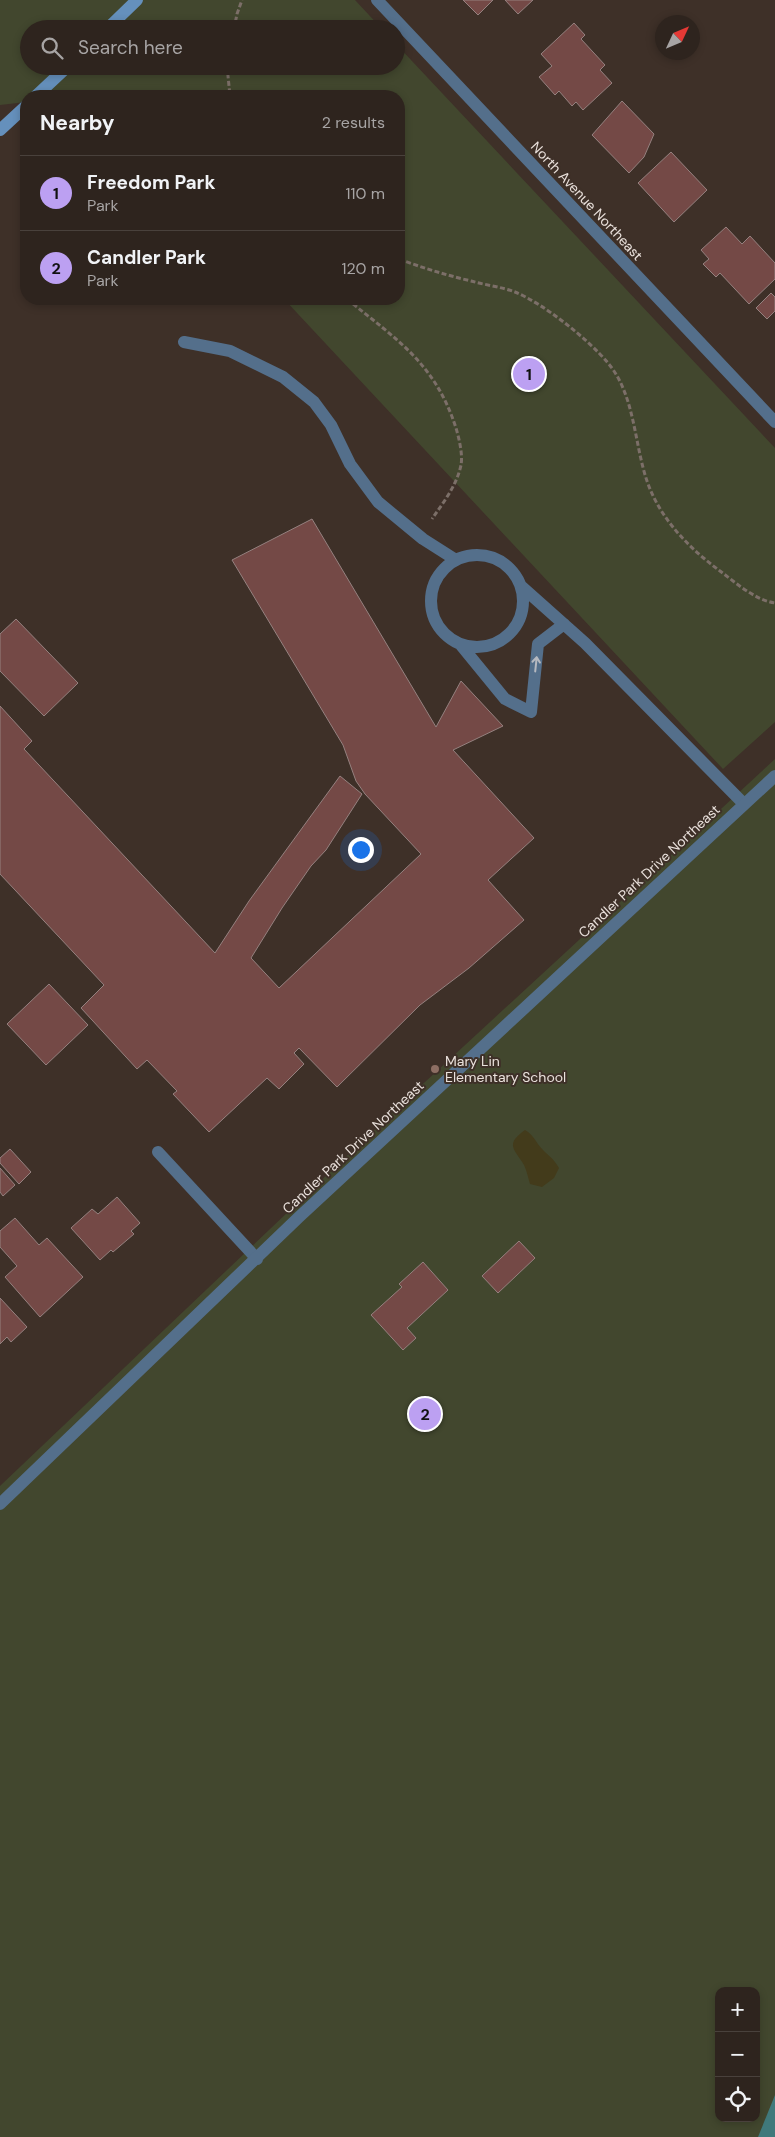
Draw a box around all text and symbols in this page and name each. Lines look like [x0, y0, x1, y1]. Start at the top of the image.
north arrow [655, 15, 700, 60]
search box [20, 20, 405, 75]
icon: search [38, 34, 66, 62]
text: Search here [78, 35, 183, 60]
text: Nearby [40, 109, 114, 137]
text: 2 results [322, 112, 385, 133]
street label: North Avenue Northeast [527, 138, 647, 264]
text: Freedom Park [87, 170, 215, 195]
text: 1 [53, 183, 59, 204]
text: 110 m [346, 183, 385, 204]
text: Park [87, 195, 119, 216]
text: Candler Park [87, 245, 206, 270]
text: 2 [51, 258, 61, 279]
text: 120 m [341, 258, 385, 279]
text: Park [87, 270, 119, 291]
pin: 1 [513, 355, 545, 393]
one-way arrow [531, 656, 541, 672]
street label: Candler Park Drive Northeast [574, 801, 724, 941]
your location [348, 837, 374, 863]
place label: Mary Lin Elementary School [445, 1052, 566, 1086]
marker: Mary Lin Elementary School [429, 1063, 441, 1075]
street label: Candler Park Drive Northeast [278, 1077, 428, 1217]
pin: 2 [409, 1395, 441, 1433]
map controls [715, 1987, 760, 2122]
button: + [715, 1987, 760, 2032]
button: − [715, 2032, 760, 2077]
button: locate [715, 2077, 760, 2122]

